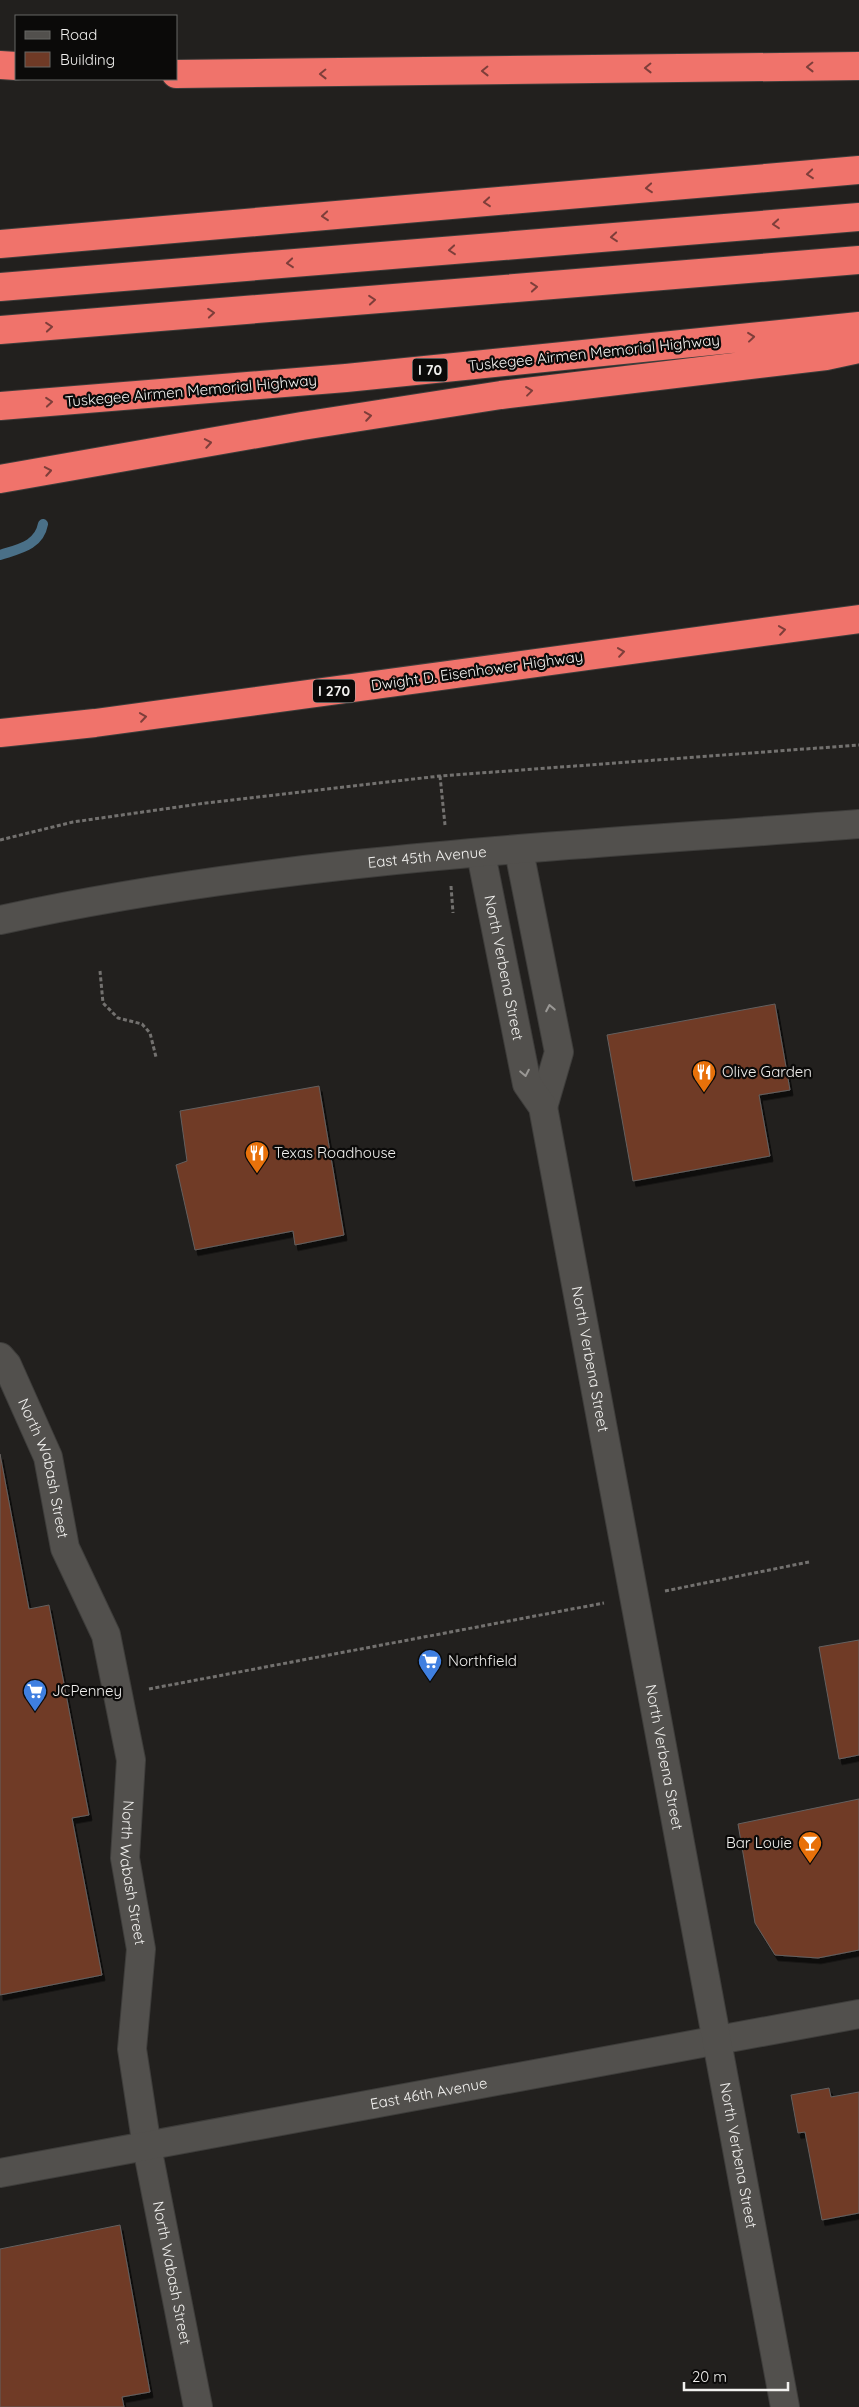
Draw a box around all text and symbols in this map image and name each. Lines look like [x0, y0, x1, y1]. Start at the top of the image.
legend [15, 15, 178, 80]
text: Road [60, 25, 97, 44]
text: Building [60, 50, 115, 69]
one-way arrow [806, 62, 814, 72]
one-way arrow [644, 63, 652, 73]
one-way arrow [481, 65, 489, 76]
one-way arrow [319, 69, 326, 79]
one-way arrow [806, 168, 814, 179]
one-way arrow [644, 182, 652, 193]
one-way arrow [482, 196, 490, 207]
one-way arrow [320, 210, 328, 221]
one-way arrow [771, 218, 779, 229]
one-way arrow [609, 232, 617, 243]
one-way arrow [447, 245, 455, 256]
one-way arrow [285, 258, 293, 269]
one-way arrow [531, 281, 539, 292]
one-way arrow [369, 295, 377, 306]
one-way arrow [207, 308, 215, 319]
one-way arrow [45, 321, 53, 332]
street label: Tuskegee Airmen Memorial Highway [467, 330, 721, 375]
one-way arrow [747, 332, 755, 343]
road number: I 70 [412, 358, 448, 382]
street label: Tuskegee Airmen Memorial Highway [64, 370, 318, 411]
one-way arrow [525, 386, 533, 397]
one-way arrow [45, 397, 53, 408]
one-way arrow [364, 411, 373, 421]
one-way arrow [204, 438, 212, 448]
one-way arrow [44, 466, 52, 476]
one-way arrow [777, 625, 786, 635]
street label: Dwight D. Eisenhower Highway [370, 646, 584, 695]
one-way arrow [617, 647, 625, 658]
road number: I 270 [313, 679, 355, 702]
one-way arrow [139, 712, 148, 722]
street label: East 45th Avenue [367, 842, 487, 872]
street label: North Verbena Street [480, 893, 528, 1042]
one-way arrow [546, 1004, 556, 1013]
restaurant icon: Olive Garden [691, 1059, 717, 1093]
place label: Olive Garden [722, 1062, 812, 1081]
one-way arrow [519, 1069, 530, 1078]
restaurant icon: Texas Roadhouse [244, 1140, 270, 1174]
place label: Texas Roadhouse [274, 1143, 396, 1162]
street label: North Verbena Street [568, 1285, 613, 1433]
street label: North Wabash Street [14, 1395, 73, 1540]
supermarket icon: Northfield [417, 1648, 443, 1682]
place label: Northfield [448, 1651, 517, 1670]
supermarket icon: JCPenney [22, 1678, 48, 1712]
place label: JCPenney [52, 1681, 122, 1700]
street label: North Verbena Street [642, 1683, 687, 1832]
street label: North Wabash Street [116, 1800, 150, 1946]
bar icon: Bar Louie [797, 1830, 823, 1864]
place label: Bar Louie [726, 1833, 792, 1852]
street label: East 46th Avenue [368, 2073, 489, 2113]
street label: North Verbena Street [716, 2081, 762, 2230]
street label: North Wabash Street [149, 2199, 196, 2346]
scale bar [684, 2360, 788, 2392]
text: 20 m [692, 2367, 727, 2386]

